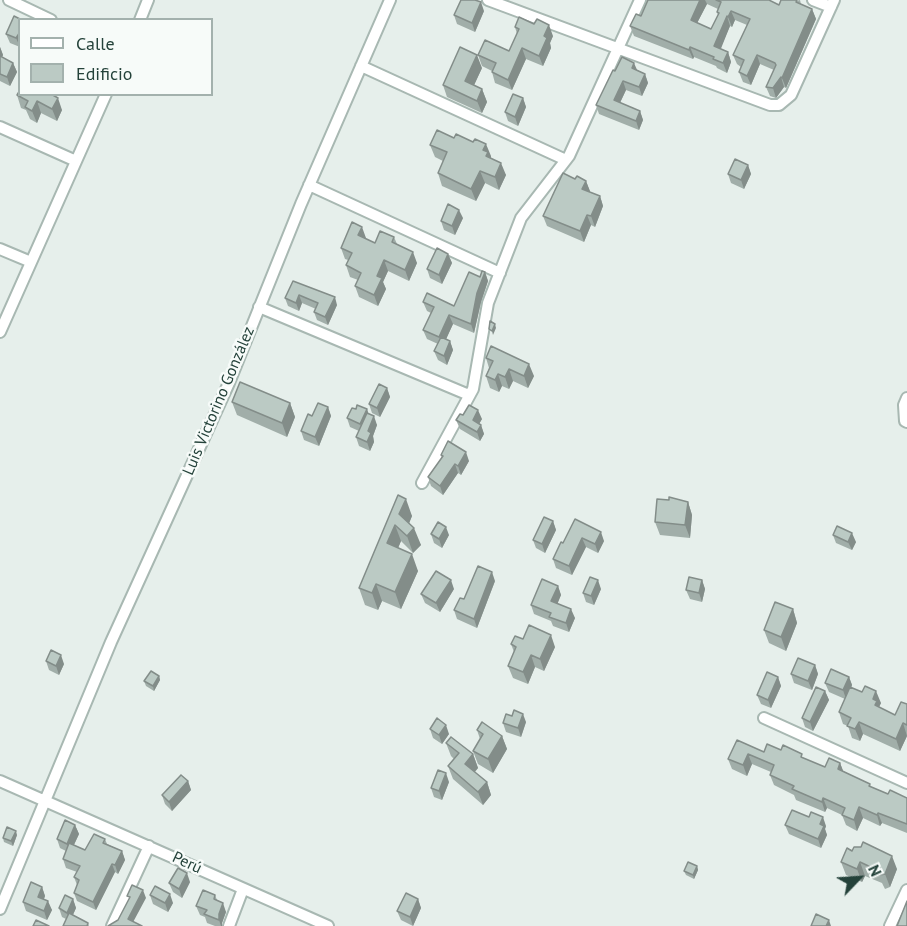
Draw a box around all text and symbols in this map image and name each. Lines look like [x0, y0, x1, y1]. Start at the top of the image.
legend [18, 18, 213, 96]
text: Calle [76, 32, 115, 55]
text: Edificio [76, 62, 132, 85]
street label: Luis Victorino González [179, 324, 259, 478]
street label: Perú [169, 848, 205, 878]
north arrow [829, 848, 889, 908]
text: N [864, 861, 887, 879]

